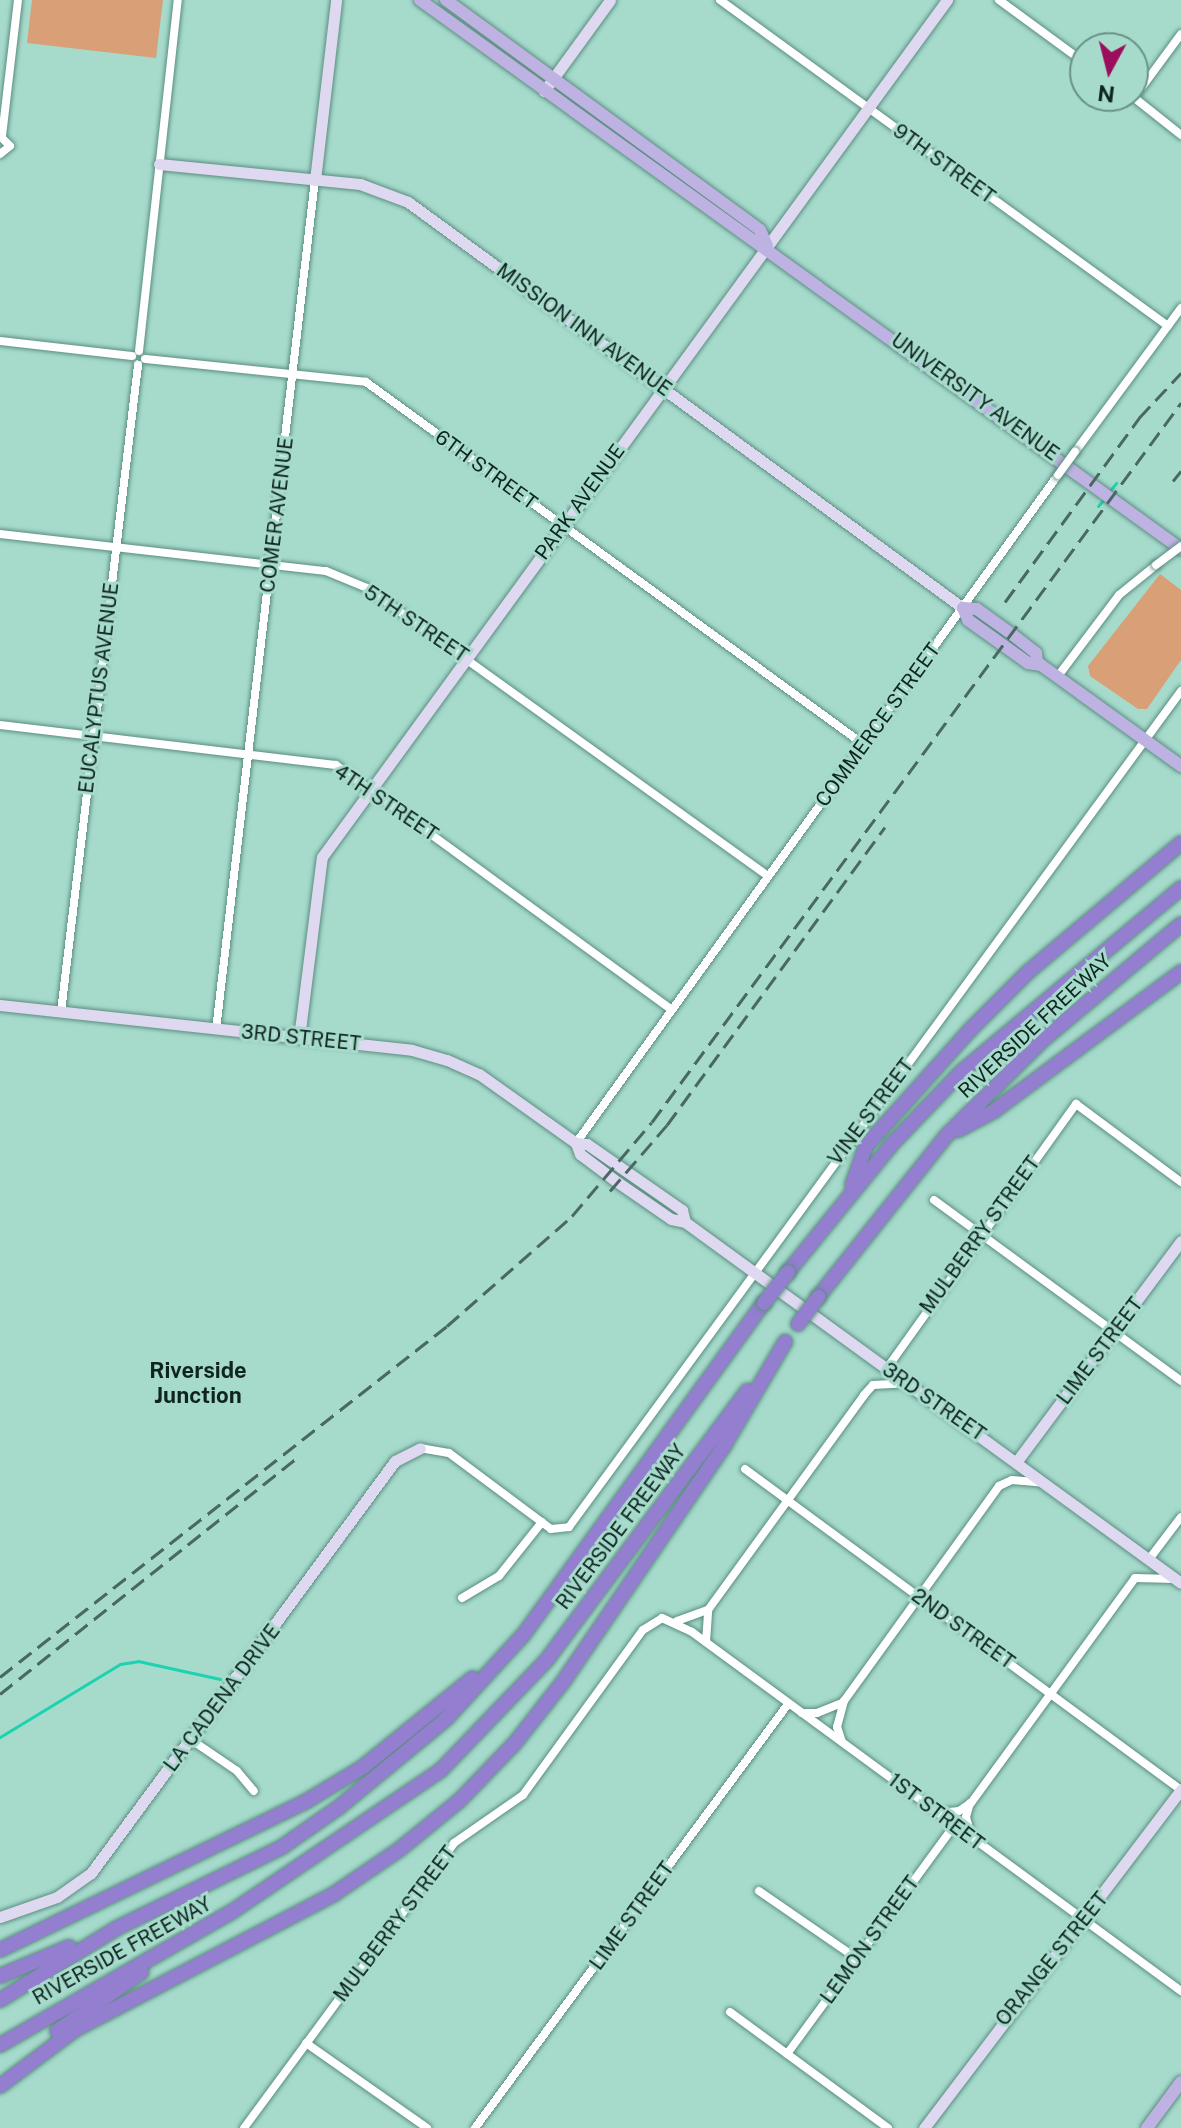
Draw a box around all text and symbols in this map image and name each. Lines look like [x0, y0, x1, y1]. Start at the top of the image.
north arrow [1069, 32, 1149, 112]
text: N [1096, 80, 1116, 108]
street label: 9TH STREET [888, 119, 1000, 209]
street label: MISSION INN AVENUE [492, 258, 676, 402]
street label: UNIVERSITY AVENUE [886, 328, 1064, 466]
street label: 6TH STREET [430, 425, 542, 515]
street label: COMER AVENUE [256, 436, 298, 594]
street label: PARK AVENUE [530, 439, 630, 565]
street label: 5TH STREET [359, 580, 473, 668]
street label: EUCALYPTUS AVENUE [74, 581, 124, 795]
street label: COMMERCE STREET [811, 638, 945, 812]
street label: 4TH STREET [330, 760, 442, 846]
street label: RIVERSIDE FREEWAY [953, 949, 1117, 1103]
street label: 3RD STREET [240, 1020, 362, 1056]
street label: VINE STREET [823, 1054, 919, 1170]
street label: MULBERRY STREET [915, 1152, 1045, 1318]
street label: LIME STREET [1052, 1293, 1148, 1409]
district label: Riverside Junction [149, 1357, 247, 1408]
street label: 3RD STREET [878, 1358, 990, 1446]
street label: RIVERSIDE FREEWAY [551, 1440, 691, 1614]
street label: 2ND STREET [907, 1584, 1019, 1674]
street label: LA CADENA DRIVE [159, 1620, 285, 1776]
street label: 1ST STREET [883, 1768, 989, 1856]
street label: MULBERRY STREET [329, 1841, 461, 2007]
street label: LIME STREET [585, 1857, 679, 1975]
street label: LEMON STREET [816, 1871, 924, 2009]
street label: ORANGE STREET [991, 1887, 1113, 2031]
street label: RIVERSIDE FREEWAY [28, 1892, 216, 2010]

